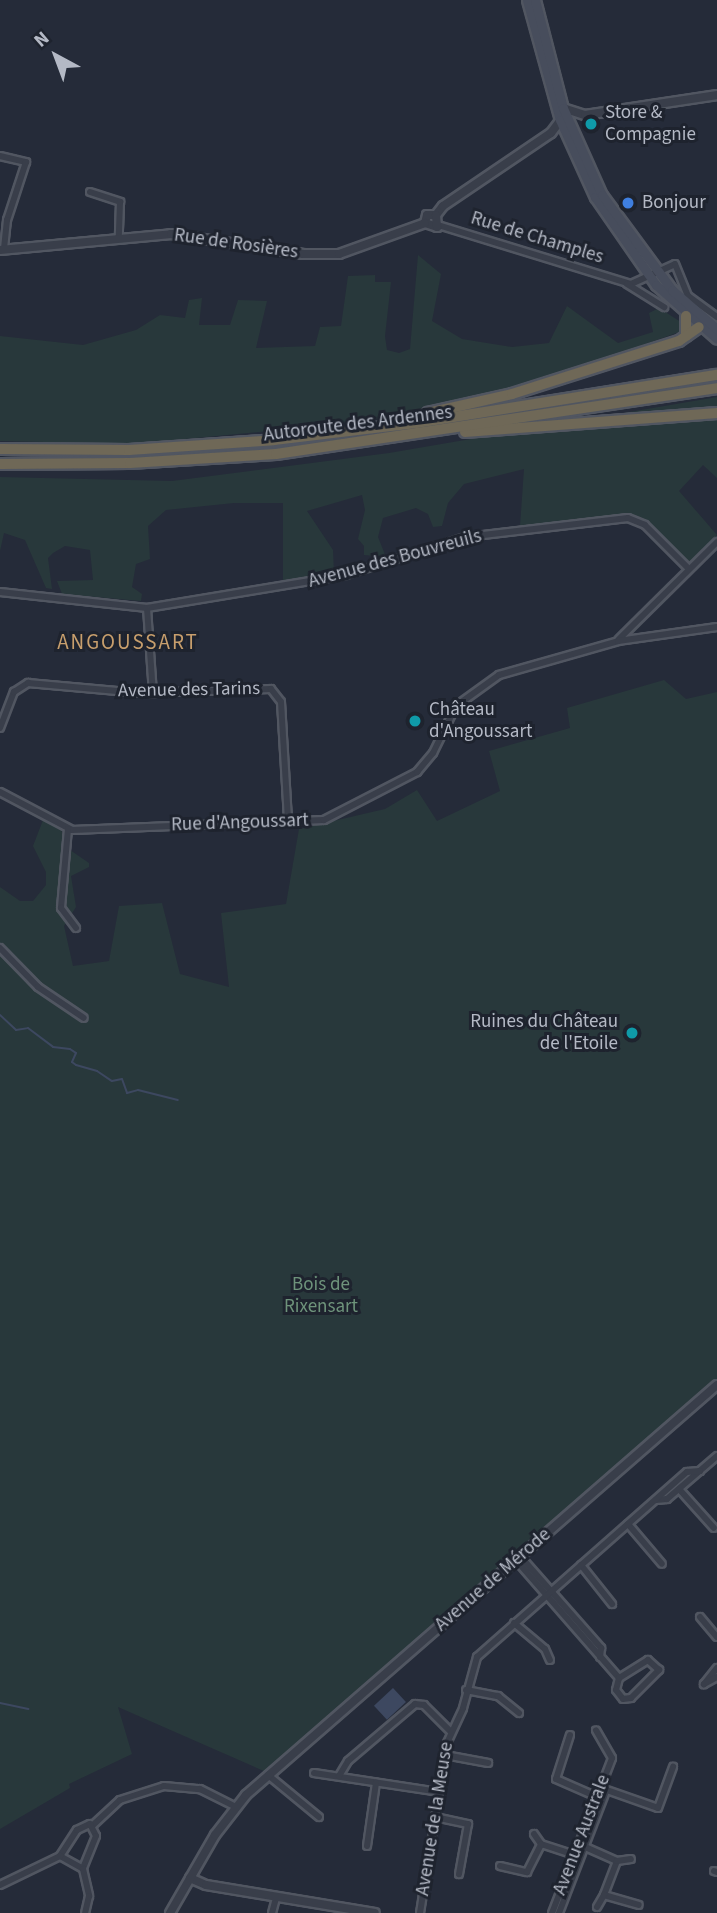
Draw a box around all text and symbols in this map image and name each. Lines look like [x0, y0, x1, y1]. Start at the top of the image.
north arrow [21, 21, 91, 91]
text: N [28, 25, 56, 54]
place label: Store & Compagnie [605, 102, 696, 146]
marker: Store & Compagnie [583, 116, 599, 132]
place label: Bonjour [642, 192, 706, 214]
marker: Bonjour [620, 195, 636, 211]
street label: Rue de Champles [468, 207, 606, 269]
street label: Rue de Rosières [173, 224, 299, 264]
street label: Autoroute des Ardennes [262, 401, 454, 447]
street label: Avenue des Bouvreuils [306, 525, 484, 593]
district label: ANGOUSSART [58, 629, 198, 655]
street label: Avenue des Tarins [118, 677, 260, 703]
place label: Château d'Angoussart [429, 699, 532, 743]
marker: Château d'Angoussart [407, 713, 423, 729]
street label: Rue d'Angoussart [171, 809, 309, 837]
place label: Ruines du Château de l'Etoile [470, 1011, 618, 1055]
marker: Ruines du Château de l'Etoile [624, 1025, 640, 1041]
park label: Bois de Rixensart [284, 1274, 358, 1318]
street label: Avenue de Mérode [430, 1523, 556, 1637]
street label: Avenue de la Meuse [412, 1741, 458, 1897]
street label: Avenue Australe [549, 1772, 615, 1898]

